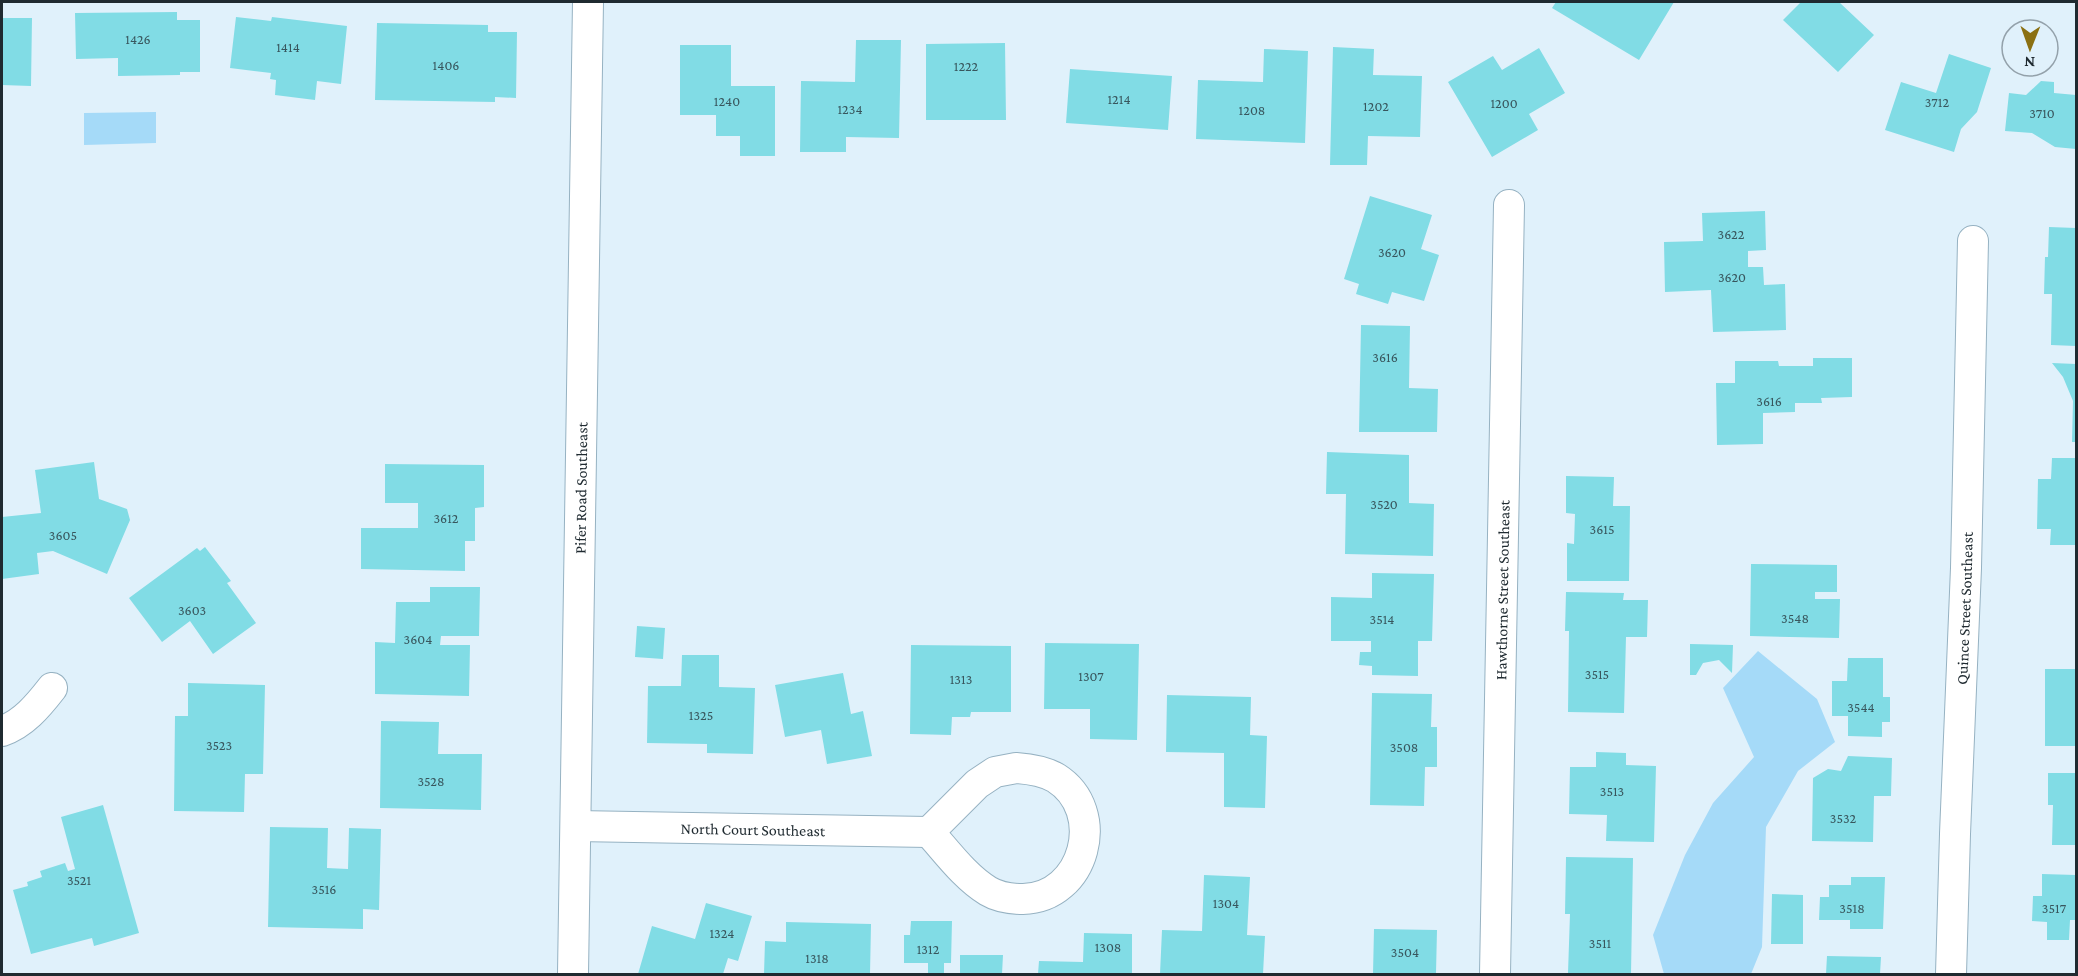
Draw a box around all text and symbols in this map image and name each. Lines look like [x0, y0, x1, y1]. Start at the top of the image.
north arrow [2000, 18, 2060, 78]
house number: 1426 [125, 31, 151, 47]
house number: 1414 [276, 39, 300, 55]
text: N [2024, 54, 2035, 71]
house number: 1406 [433, 57, 459, 73]
house number: 1222 [954, 58, 979, 74]
house number: 1214 [1107, 91, 1131, 107]
house number: 1240 [714, 93, 740, 109]
house number: 3712 [1925, 94, 1949, 110]
house number: 1200 [1490, 95, 1518, 111]
house number: 1202 [1363, 98, 1389, 114]
house number: 1234 [837, 101, 863, 117]
house number: 1208 [1239, 102, 1265, 118]
house number: 3710 [2029, 105, 2055, 121]
house number: 3622 [1718, 226, 1745, 242]
house number: 3620 [1378, 244, 1406, 260]
house number: 3620 [1718, 269, 1746, 285]
house number: 3616 [1372, 349, 1398, 365]
house number: 3616 [1756, 393, 1782, 409]
street label: Pifer Road Southeast [571, 421, 590, 554]
house number: 3520 [1370, 496, 1398, 512]
street label: Hawthorne Street Southeast [1492, 499, 1512, 680]
house number: 3612 [433, 510, 459, 526]
house number: 3615 [1589, 521, 1615, 537]
house number: 3605 [49, 527, 77, 543]
street label: Quince Street Southeast [1953, 531, 1975, 685]
house number: 3603 [178, 602, 206, 618]
house number: 3548 [1781, 610, 1809, 626]
house number: 3514 [1370, 611, 1394, 627]
house number: 3604 [404, 631, 432, 647]
house number: 3515 [1585, 666, 1609, 682]
house number: 1307 [1078, 668, 1104, 684]
house number: 1313 [950, 671, 972, 687]
house number: 3544 [1847, 699, 1875, 715]
house number: 1325 [689, 707, 713, 723]
house number: 3523 [206, 737, 232, 753]
house number: 3508 [1390, 739, 1418, 755]
house number: 3528 [417, 773, 445, 789]
house number: 3513 [1600, 783, 1624, 799]
house number: 3532 [1830, 810, 1856, 826]
street label: North Court Southeast [681, 819, 826, 839]
house number: 3521 [67, 872, 91, 888]
house number: 3516 [312, 881, 336, 897]
house number: 1304 [1213, 895, 1239, 911]
house number: 3518 [1839, 900, 1865, 916]
house number: 3517 [2042, 900, 2067, 916]
house number: 1324 [709, 925, 735, 941]
house number: 3511 [1589, 935, 1612, 951]
house number: 1308 [1095, 939, 1121, 955]
house number: 1312 [917, 941, 940, 957]
house number: 3504 [1391, 944, 1419, 960]
house number: 1318 [805, 950, 829, 966]

